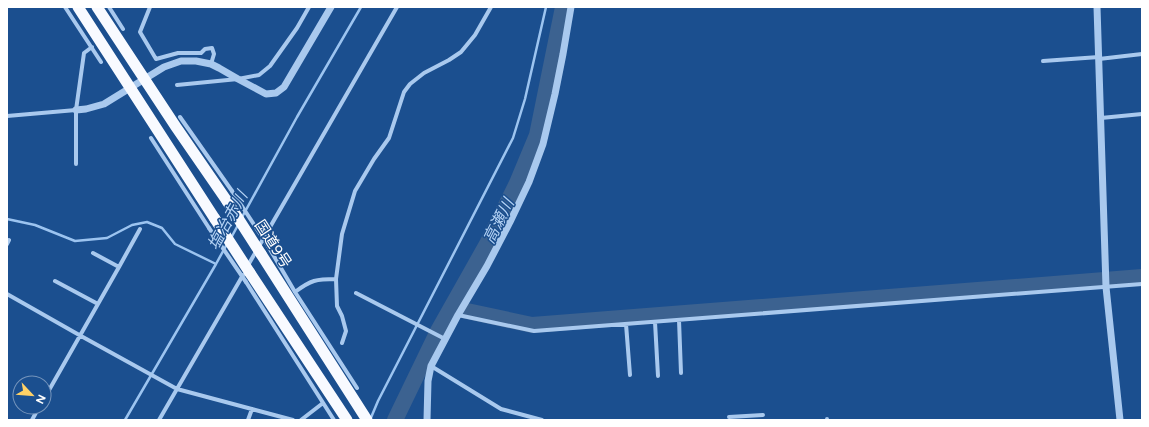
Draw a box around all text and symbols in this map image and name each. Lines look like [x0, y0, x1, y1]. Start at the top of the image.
water label: 塩冶赤川 [204, 186, 252, 253]
water label: 高瀬川 [479, 194, 519, 247]
street label: 国道9号 [251, 217, 295, 271]
north arrow [12, 375, 52, 415]
text: N [33, 392, 48, 406]

